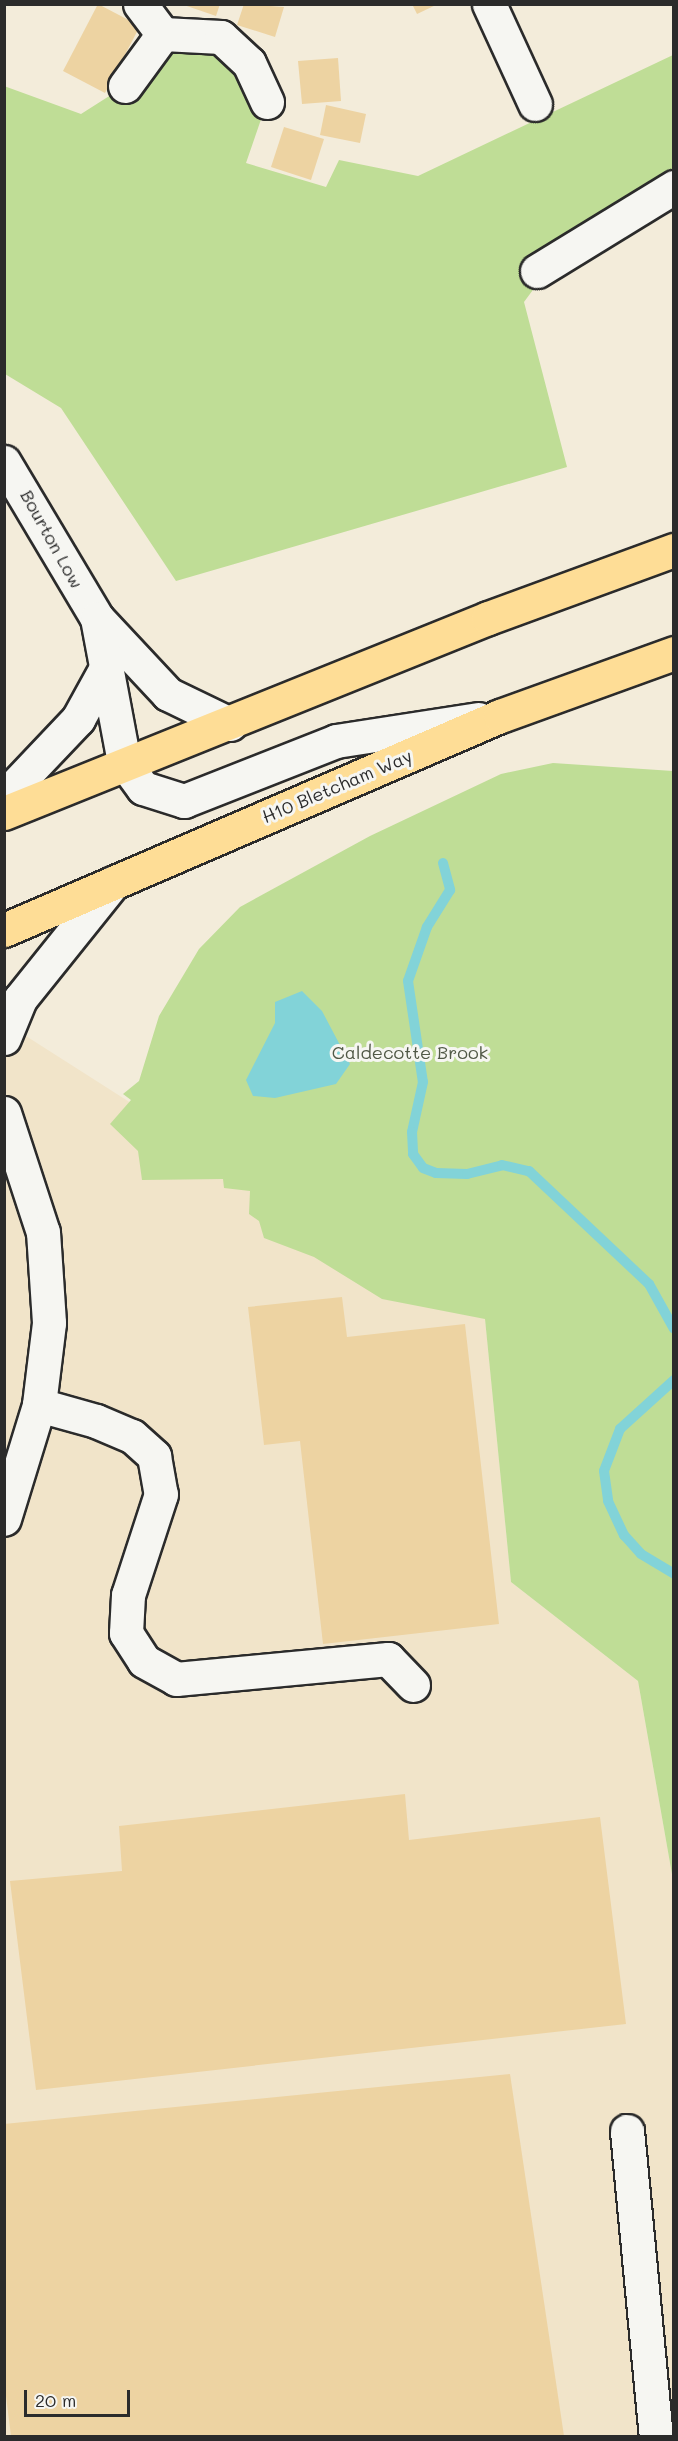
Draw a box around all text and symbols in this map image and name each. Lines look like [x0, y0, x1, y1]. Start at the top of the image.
street label: Bourton Low [16, 486, 88, 592]
street label: H10 Bletcham Way [259, 745, 415, 827]
park label: Caldecotte Brook [332, 1041, 488, 1063]
scale bar [27, 2378, 134, 2416]
text: 20 m [35, 2388, 76, 2412]

